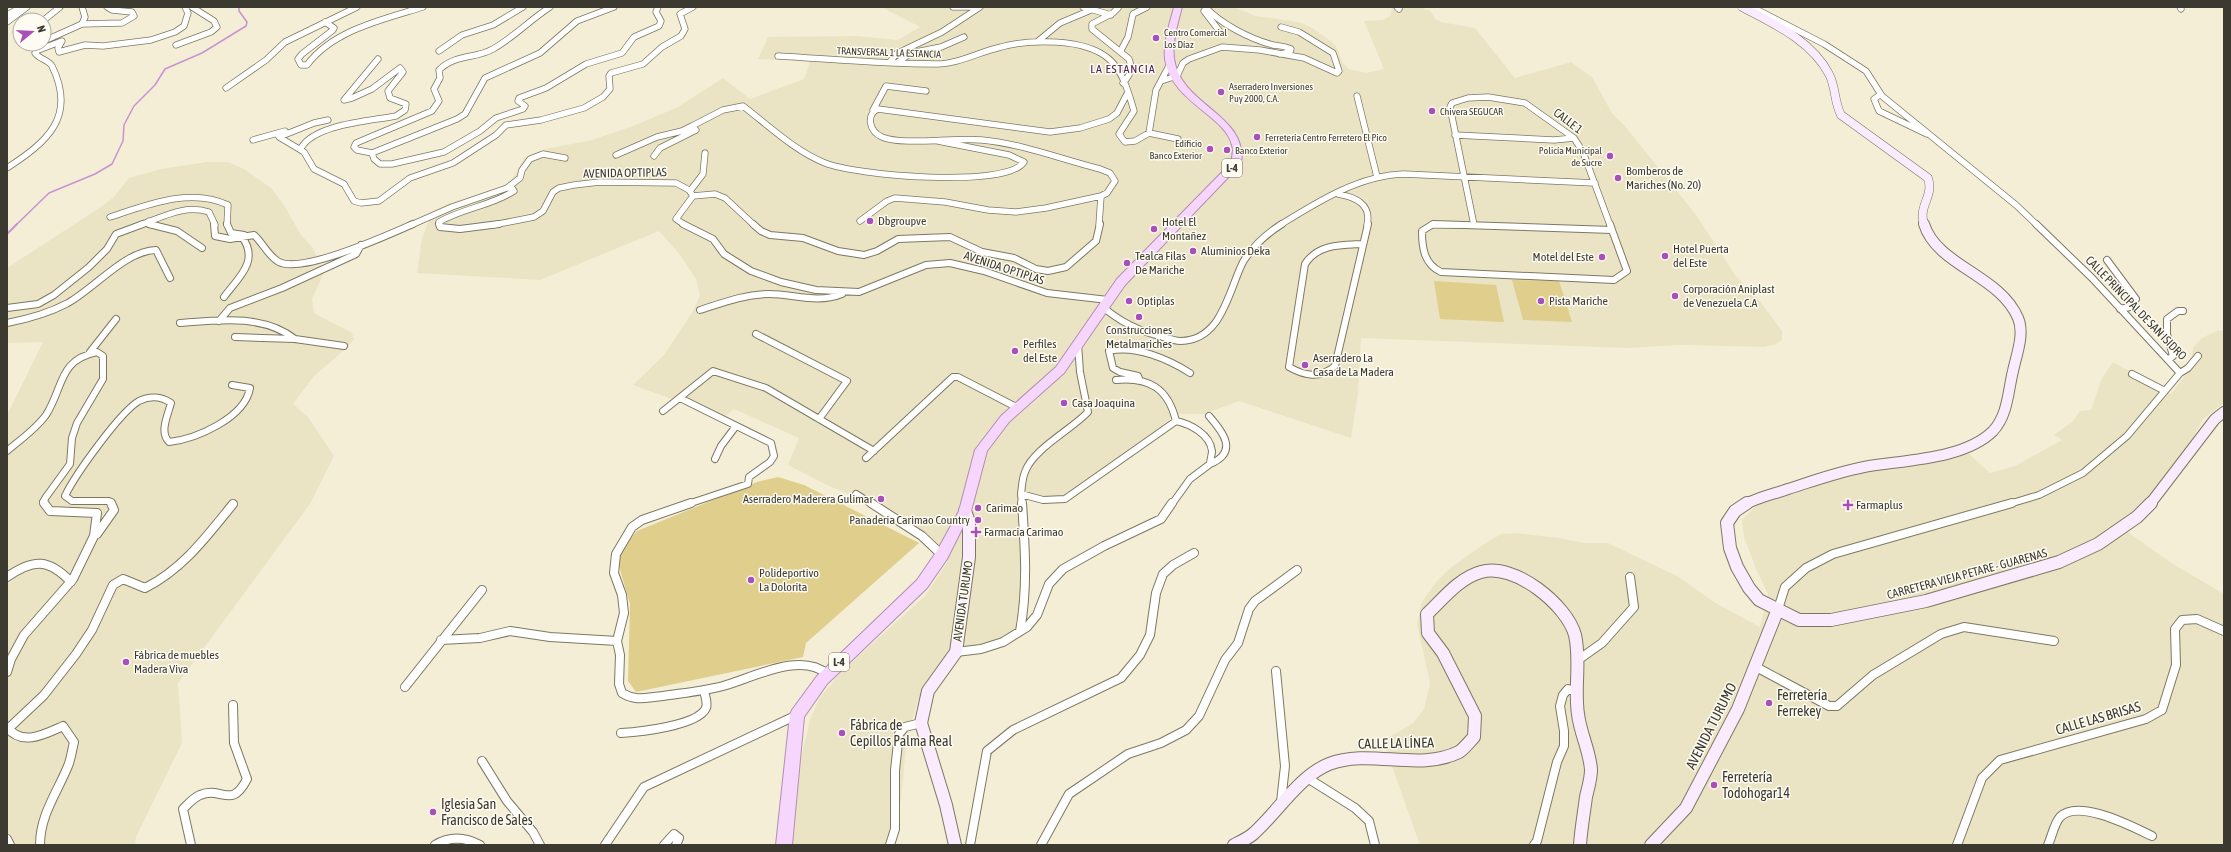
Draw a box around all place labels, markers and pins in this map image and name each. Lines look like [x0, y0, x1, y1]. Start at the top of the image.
place label: Centro Comercial Los Díaz [1164, 27, 1227, 50]
marker: Centro Comercial Los Díaz [1151, 33, 1161, 43]
place label: Aserradero Inversiones Puy 2000, C.A. [1229, 81, 1313, 104]
marker: Aserradero Inversiones Puy 2000, C.A. [1216, 87, 1226, 97]
marker: Chivera SEGUCAR [1427, 106, 1437, 116]
place label: Chivera SEGUCAR [1440, 106, 1503, 117]
marker: Ferretería Centro Ferretero El Pico [1252, 132, 1262, 142]
place label: Ferretería Centro Ferretero El Pico [1265, 132, 1387, 143]
place label: Edificio Banco Exterior [1149, 138, 1203, 161]
marker: Edificio Banco Exterior [1205, 144, 1215, 154]
marker: Banco Exterior [1222, 145, 1232, 155]
place label: Banco Exterior [1235, 145, 1289, 156]
place label: Policía Municipal de Sucre [1539, 145, 1602, 168]
marker: Policía Municipal de Sucre [1605, 151, 1615, 161]
place label: Bomberos de Mariches (No. 20) [1626, 164, 1701, 192]
marker: Bomberos de Mariches (No. 20) [1613, 173, 1623, 183]
place label: Dbgroupve [878, 214, 926, 228]
place label: Hotel El Montañez [1162, 215, 1207, 243]
marker: Dbgroupve [865, 216, 875, 226]
marker: Hotel El Montañez [1149, 224, 1159, 234]
place label: Hotel Puerta del Este [1673, 242, 1729, 270]
place label: Aluminios Deka [1201, 244, 1270, 258]
marker: Aluminios Deka [1188, 246, 1198, 256]
place label: Tealca Filas De Mariche [1135, 249, 1186, 277]
place label: Motel del Este [1533, 250, 1594, 264]
marker: Hotel Puerta del Este [1660, 251, 1670, 261]
marker: Motel del Este [1597, 252, 1607, 262]
marker: Tealca Filas De Mariche [1122, 258, 1132, 268]
place label: Corporación Aniplast de Venezuela C.A [1683, 282, 1775, 310]
marker: Corporación Aniplast de Venezuela C.A [1670, 291, 1680, 301]
place label: Optiplas [1137, 294, 1175, 308]
place label: Pista Mariche [1549, 294, 1608, 308]
marker: Optiplas [1124, 296, 1134, 306]
marker: Pista Mariche [1536, 296, 1546, 306]
marker: Construcciones Metalmariches [1134, 312, 1144, 322]
place label: Construcciones Metalmariches [1106, 323, 1172, 351]
place label: Perfiles del Este [1023, 337, 1057, 365]
marker: Perfiles del Este [1010, 346, 1020, 356]
place label: Aserradero La Casa de La Madera [1313, 351, 1394, 379]
marker: Aserradero La Casa de La Madera [1300, 360, 1310, 370]
place label: Casa Joaquina [1072, 396, 1135, 410]
marker: Casa Joaquina [1059, 398, 1069, 408]
place label: Aserradero Maderera Gulimar [743, 492, 873, 506]
marker: Aserradero Maderera Gulimar [876, 494, 886, 504]
place label: Farmaplus [1856, 498, 1903, 512]
marker: Farmaplus [1843, 500, 1853, 510]
place label: Carimao [986, 501, 1024, 515]
marker: Carimao [973, 503, 983, 513]
place label: Panaderia Carimao Country [849, 513, 970, 527]
marker: Panaderia Carimao Country [973, 515, 983, 525]
place label: Farmacia Carimao [984, 525, 1064, 539]
marker: Farmacia Carimao [971, 527, 981, 537]
place label: Polideportivo La Dolorita [759, 566, 819, 594]
marker: Polideportivo La Dolorita [746, 575, 756, 585]
place label: Fábrica de muebles Madera Viva [134, 648, 219, 676]
marker: Fábrica de muebles Madera Viva [121, 657, 131, 667]
place label: Ferretería Ferrekey [1777, 687, 1827, 719]
marker: Ferretería Ferrekey [1764, 698, 1774, 708]
place label: Fábrica de Cepillos Palma Real [850, 717, 952, 749]
marker: Fábrica de Cepillos Palma Real [837, 728, 847, 738]
place label: Ferretería Todohogar14 [1722, 769, 1790, 801]
marker: Ferretería Todohogar14 [1709, 780, 1719, 790]
place label: Iglesia San Francisco de Sales [441, 796, 533, 828]
marker: Iglesia San Francisco de Sales [428, 807, 438, 817]

